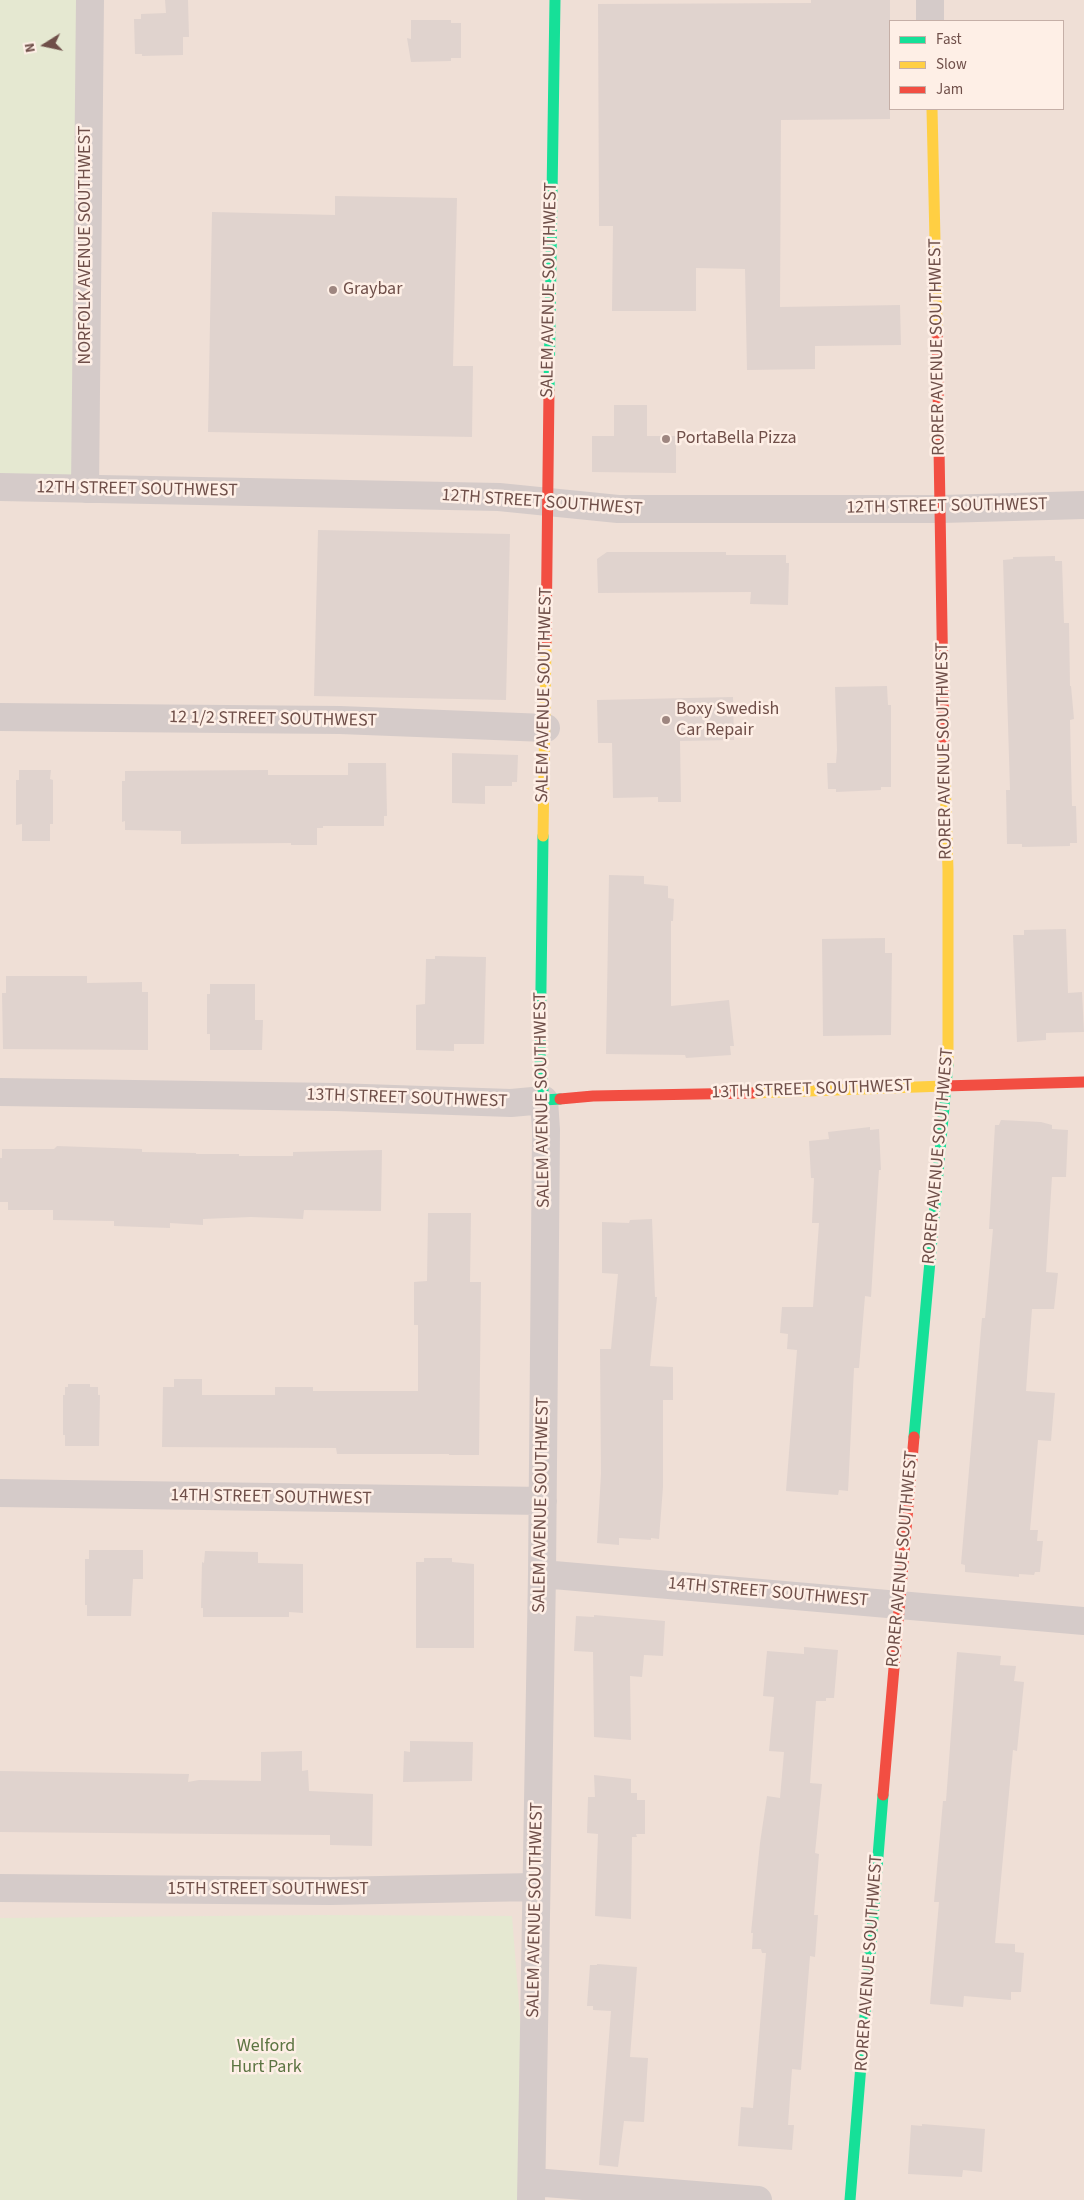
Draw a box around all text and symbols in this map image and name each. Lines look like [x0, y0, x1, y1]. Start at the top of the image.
north arrow [20, 20, 70, 70]
legend [889, 20, 1064, 110]
text: Fast [936, 29, 962, 50]
text: N [20, 41, 41, 54]
text: Slow [936, 54, 967, 75]
text: Jam [936, 79, 963, 100]
street label: NORFOLK AVENUE SOUTHWEST [75, 126, 97, 364]
street label: SALEM AVENUE SOUTHWEST [537, 182, 563, 398]
street label: RORER AVENUE SOUTHWEST [925, 238, 951, 456]
place label: Graybar [343, 279, 402, 301]
marker: Graybar [327, 284, 339, 296]
place label: PortaBella Pizza [676, 428, 796, 450]
marker: PortaBella Pizza [660, 433, 672, 445]
street label: 12TH STREET SOUTHWEST [36, 477, 238, 503]
street label: 12TH STREET SOUTHWEST [441, 485, 643, 521]
street label: 12TH STREET SOUTHWEST [846, 494, 1048, 520]
street label: SALEM AVENUE SOUTHWEST [532, 587, 558, 803]
street label: RORER AVENUE SOUTHWEST [932, 642, 958, 860]
place label: Boxy Swedish Car Repair [676, 699, 779, 742]
street label: 12 1/2 STREET SOUTHWEST [169, 707, 377, 733]
marker: Boxy Swedish Car Repair [660, 714, 672, 726]
street label: SALEM AVENUE SOUTHWEST [530, 992, 556, 1208]
street label: RORER AVENUE SOUTHWEST [919, 1047, 959, 1265]
street label: 13TH STREET SOUTHWEST [711, 1076, 913, 1104]
street label: 13TH STREET SOUTHWEST [306, 1085, 508, 1113]
street label: SALEM AVENUE SOUTHWEST [529, 1397, 555, 1613]
street label: RORER AVENUE SOUTHWEST [883, 1450, 923, 1668]
street label: 14TH STREET SOUTHWEST [170, 1485, 372, 1511]
street label: 14TH STREET SOUTHWEST [667, 1573, 869, 1613]
street label: SALEM AVENUE SOUTHWEST [523, 1802, 549, 2018]
street label: RORER AVENUE SOUTHWEST [852, 1854, 888, 2072]
street label: 15TH STREET SOUTHWEST [167, 1879, 369, 1901]
park label: Welford Hurt Park [230, 2036, 302, 2078]

